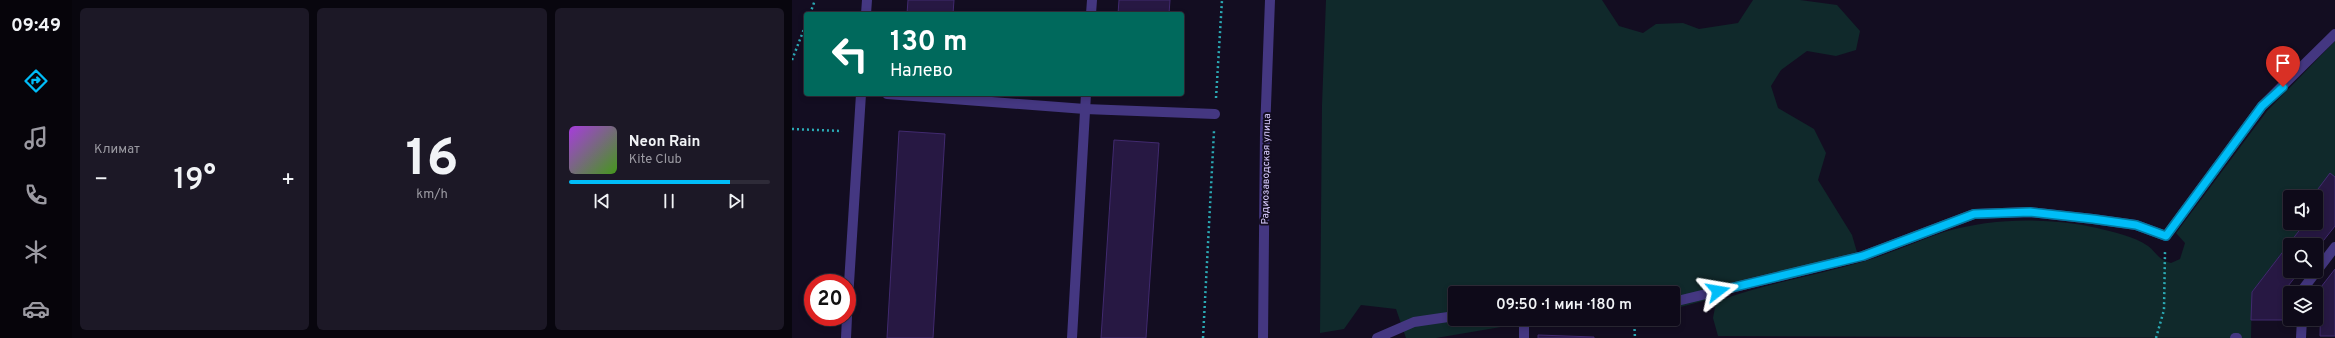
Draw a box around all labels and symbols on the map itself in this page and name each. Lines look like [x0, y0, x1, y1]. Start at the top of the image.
pin [2266, 46, 2300, 87]
street label: Радиозаводская улица [1259, 113, 1274, 225]
position arrow [1697, 270, 1739, 312]
speed limit sign: 20 [804, 274, 856, 326]

